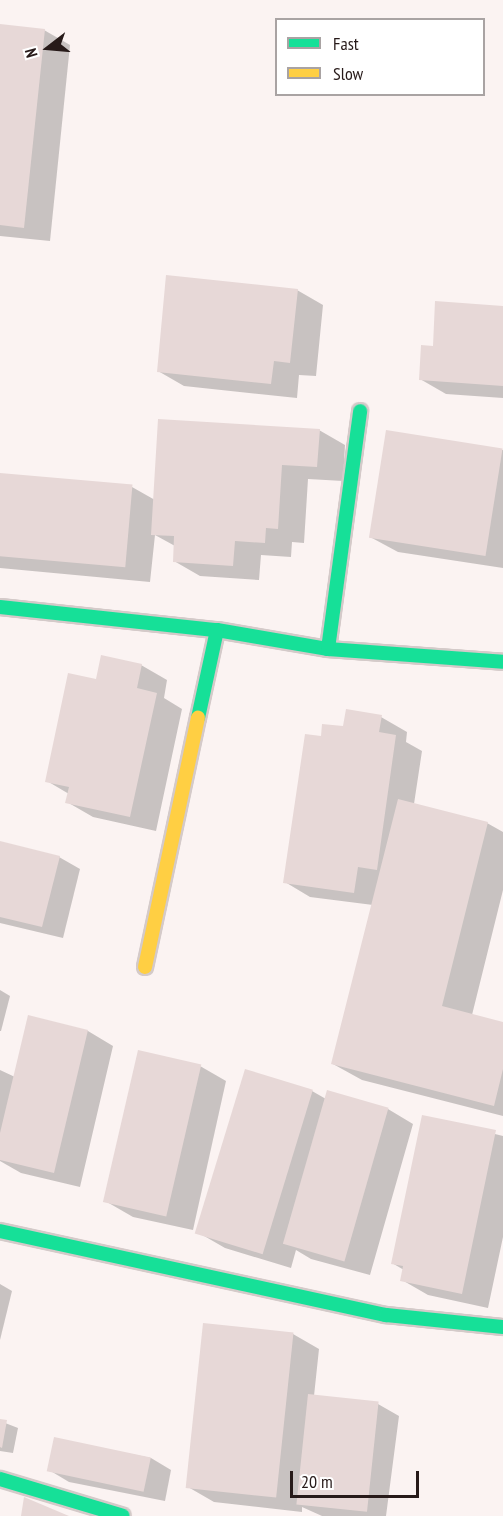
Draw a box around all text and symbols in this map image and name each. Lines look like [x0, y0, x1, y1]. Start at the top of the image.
north arrow [18, 18, 78, 78]
legend [275, 18, 485, 96]
text: Fast [333, 32, 359, 55]
text: N [20, 46, 42, 60]
text: Slow [333, 62, 363, 85]
scale bar [293, 1459, 422, 1497]
text: 20 m [301, 1470, 333, 1493]

